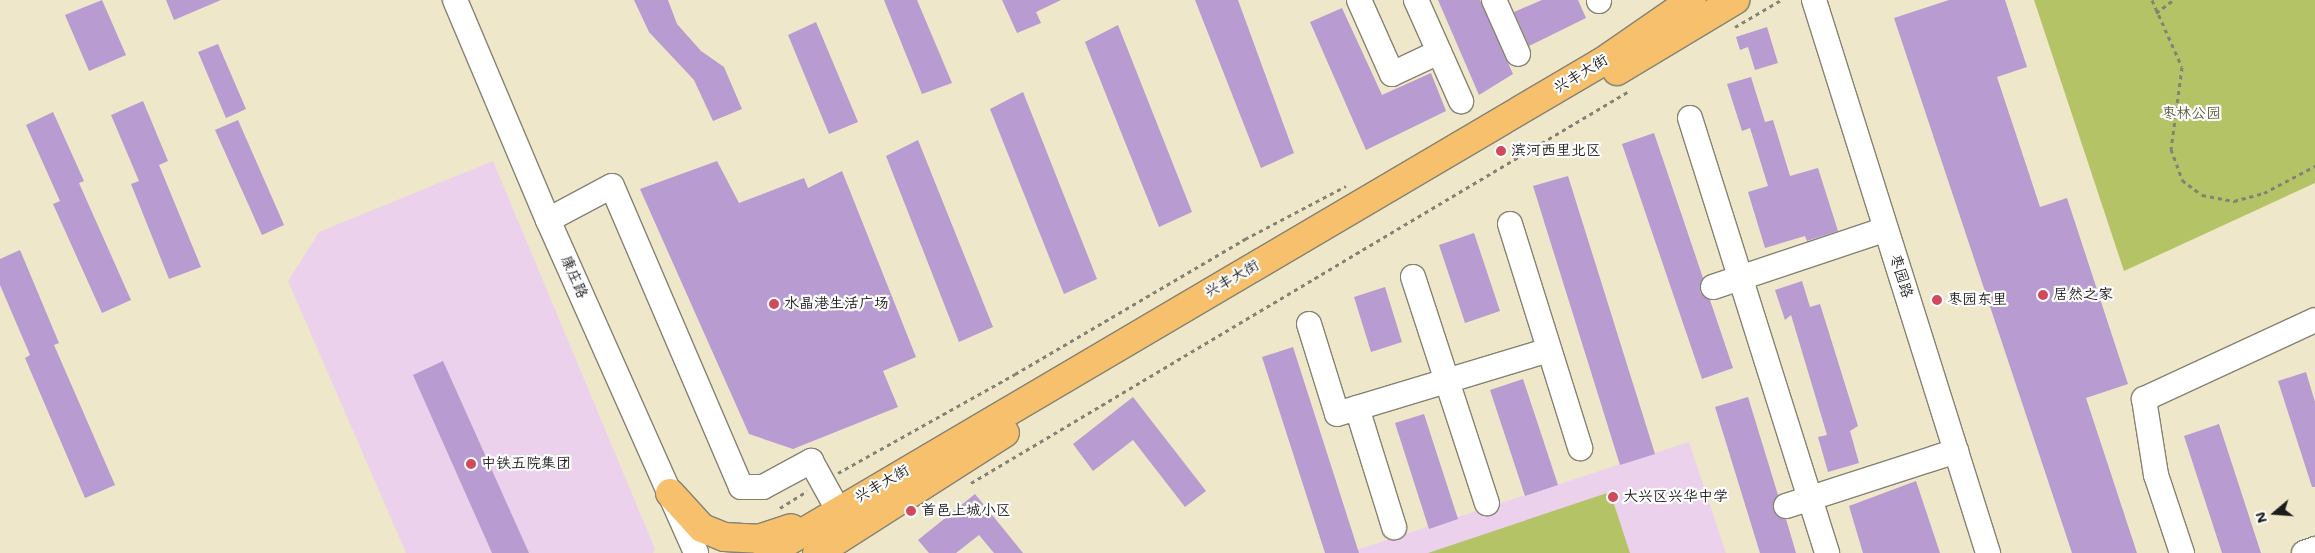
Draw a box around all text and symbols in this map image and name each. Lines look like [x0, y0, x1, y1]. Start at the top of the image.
street label: 兴丰大街 [1551, 51, 1611, 97]
park label: 枣林公园 [2161, 105, 2221, 123]
place label: 滨河西里北区 [1511, 142, 1601, 160]
marker: 滨河西里北区 [1495, 145, 1507, 157]
street label: 枣园路 [1886, 252, 1916, 300]
street label: 康庄路 [557, 253, 591, 301]
street label: 兴丰大街 [1202, 256, 1262, 302]
place label: 居然之家 [2053, 286, 2113, 304]
marker: 居然之家 [2037, 289, 2049, 301]
place label: 枣园东里 [1947, 291, 2007, 309]
marker: 枣园东里 [1931, 294, 1943, 306]
place label: 水晶港生活广场 [784, 295, 889, 313]
marker: 水晶港生活广场 [768, 298, 780, 310]
place label: 中铁五院集团 [481, 455, 571, 473]
marker: 中铁五院集团 [465, 458, 477, 470]
street label: 兴丰大街 [852, 461, 912, 507]
place label: 大兴区兴华中学 [1623, 488, 1728, 506]
north arrow [2250, 488, 2300, 538]
marker: 大兴区兴华中学 [1607, 491, 1619, 503]
place label: 首邑上城小区 [921, 502, 1011, 520]
marker: 首邑上城小区 [905, 505, 917, 517]
text: N [2250, 510, 2271, 526]

